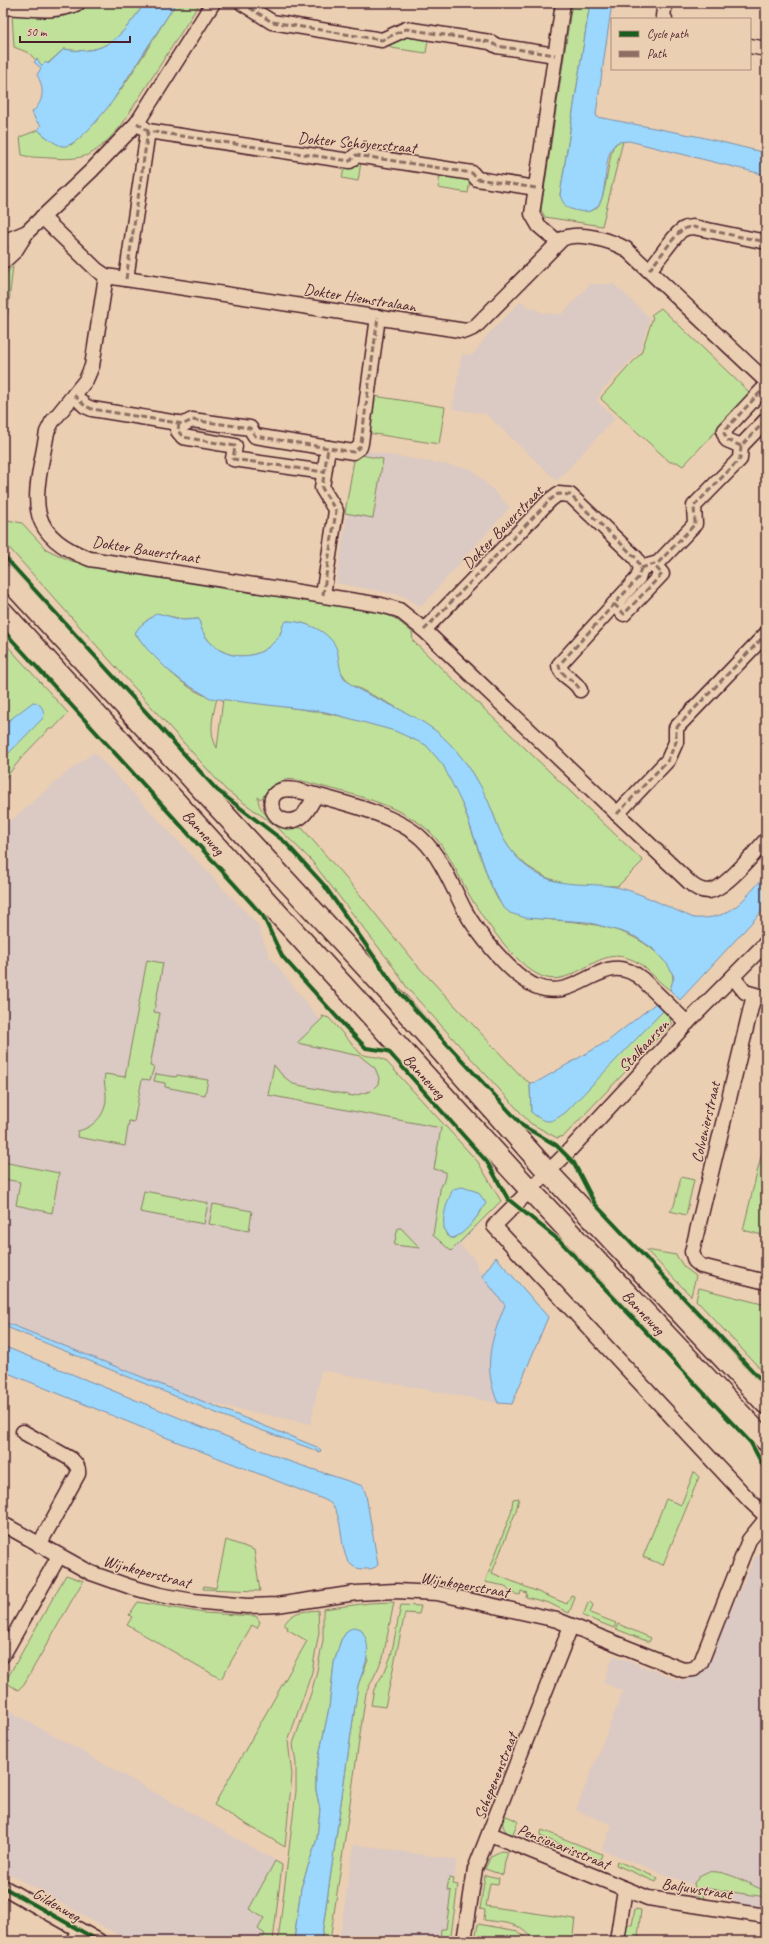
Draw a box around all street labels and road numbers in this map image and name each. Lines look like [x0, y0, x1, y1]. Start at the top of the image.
street label: Dokter Schöyerstraat [297, 128, 419, 158]
street label: Dokter Hiemstralaan [302, 279, 418, 317]
street label: Dokter Bauerstraat [458, 481, 549, 574]
street label: Dokter Bauerstraat [91, 532, 202, 569]
street label: Banneweg [178, 806, 230, 860]
street label: Stalkaarsen [614, 1014, 674, 1076]
street label: Banneweg [399, 1050, 451, 1104]
street label: Colvenierstraat [687, 1078, 725, 1165]
street label: Banneweg [618, 1286, 670, 1340]
street label: Wijnkoperstraat [101, 1551, 195, 1594]
street label: Wijnkoperstraat [419, 1567, 513, 1603]
street label: Schepenenstraat [469, 1728, 523, 1823]
street label: Pensionarisstraat [515, 1819, 615, 1875]
street label: Baljuwstraat [660, 1874, 735, 1905]
street label: Gildenweg [29, 1883, 85, 1927]

